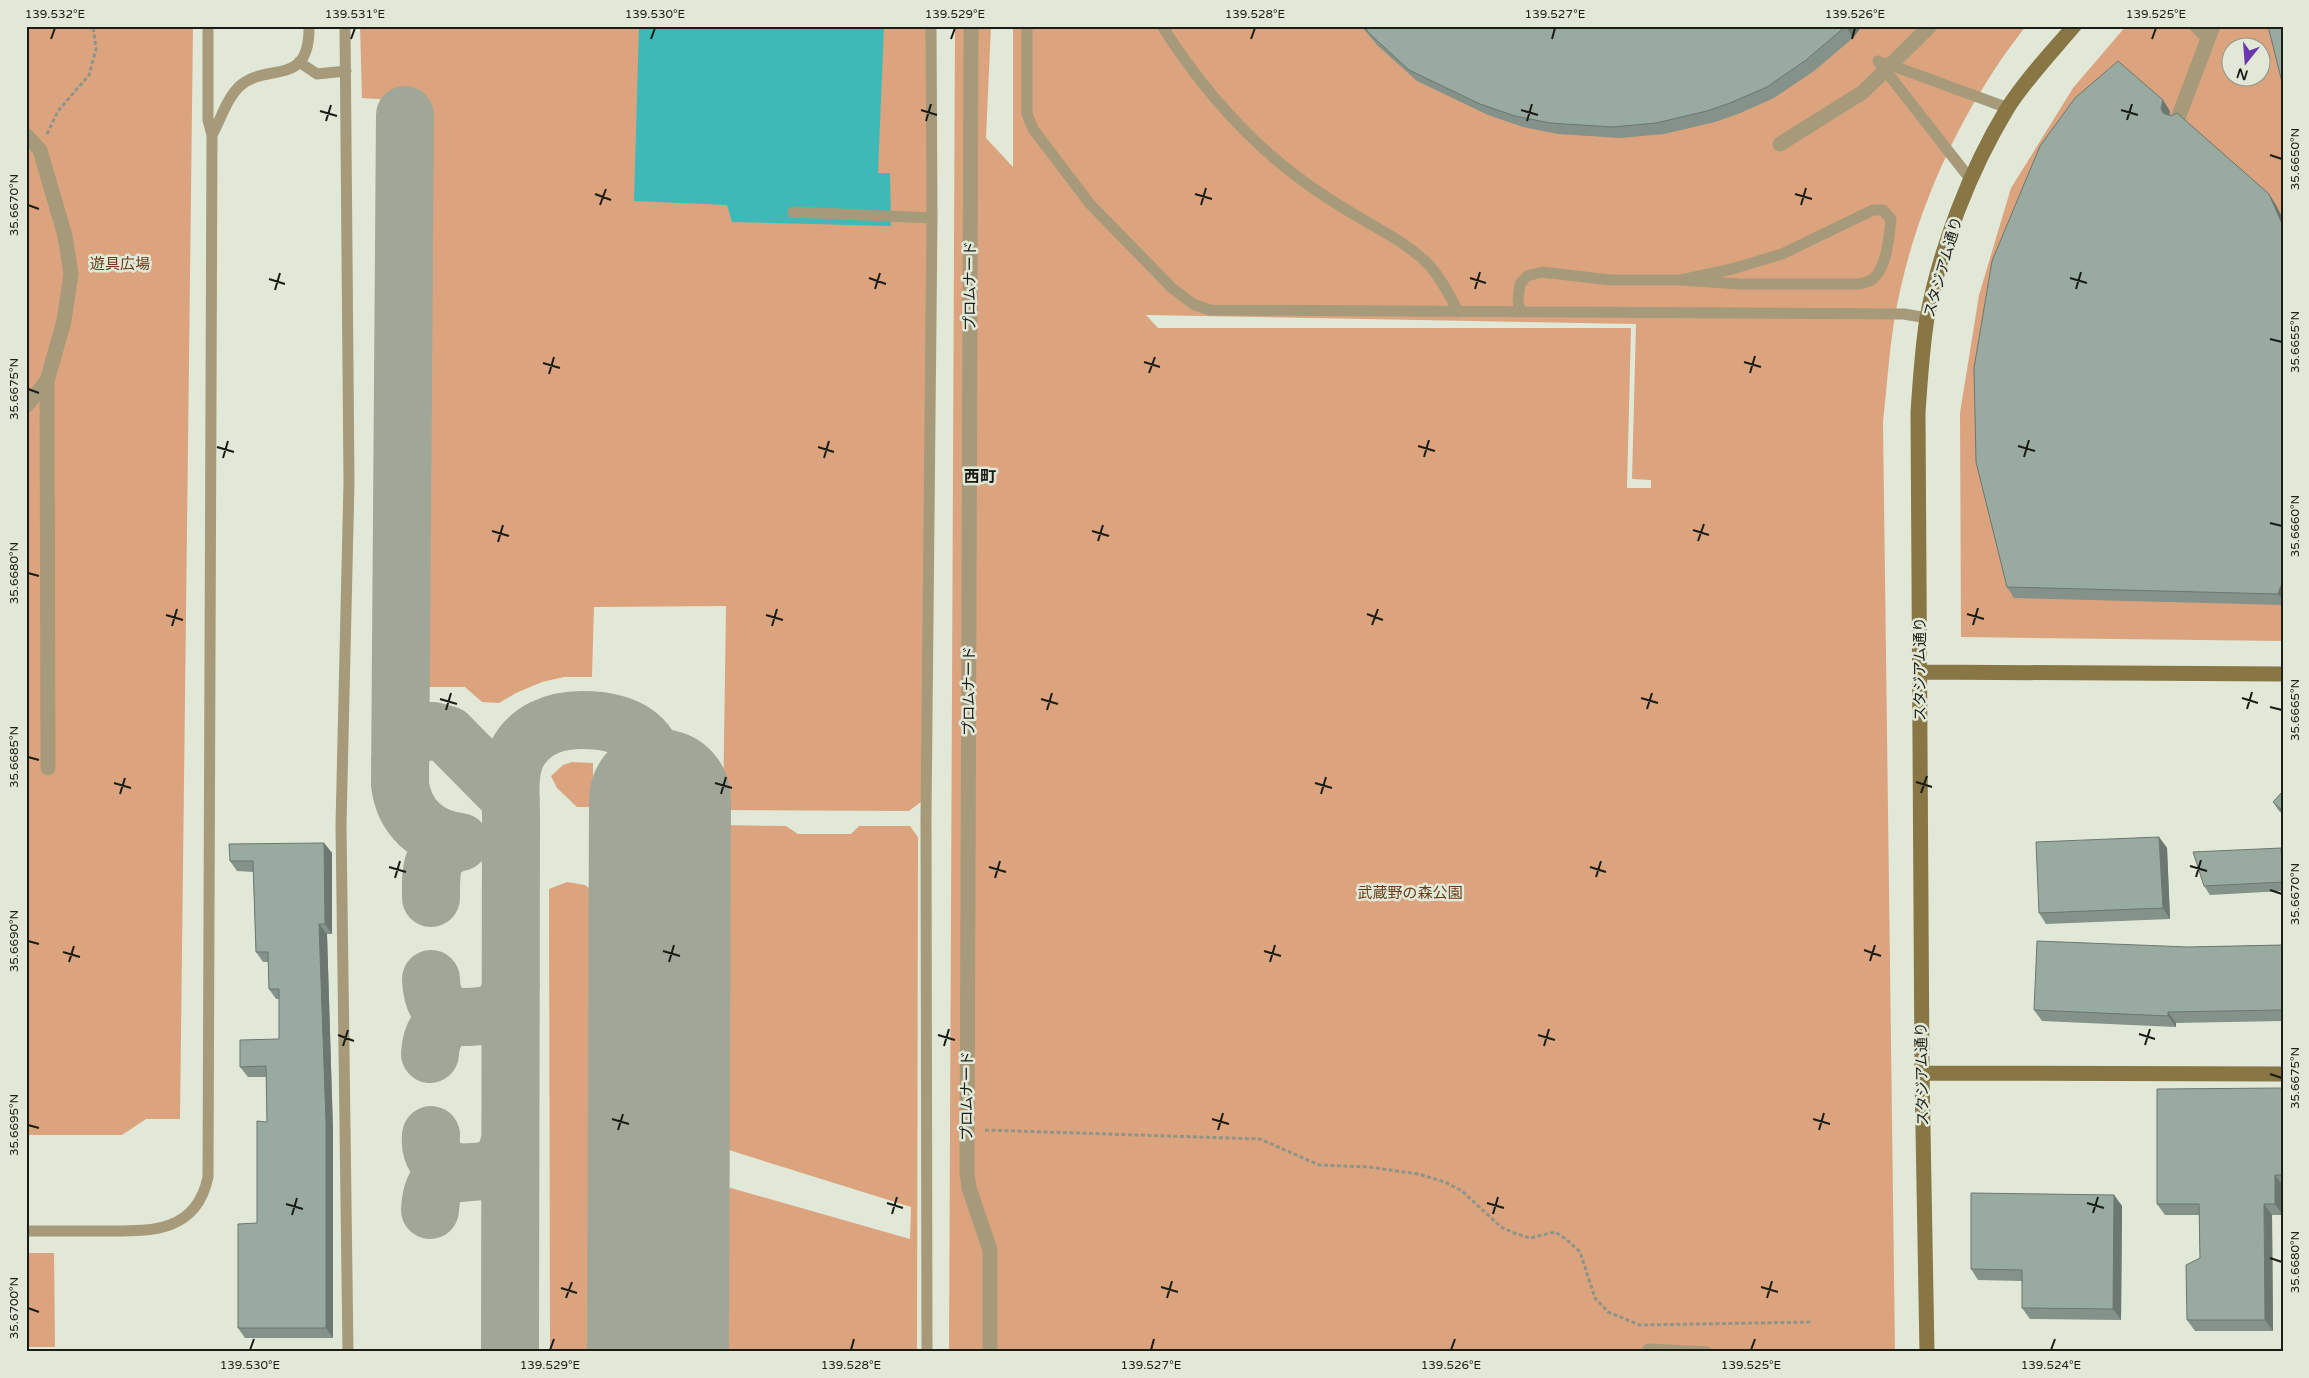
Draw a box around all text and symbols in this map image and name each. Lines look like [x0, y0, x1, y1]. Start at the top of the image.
text: 139.532°E [25, 7, 86, 21]
text: 139.531°E [325, 7, 386, 21]
text: 139.530°E [625, 7, 686, 21]
text: 139.529°E [925, 7, 986, 21]
text: 139.528°E [1225, 7, 1286, 21]
text: 139.527°E [1525, 7, 1586, 21]
text: 139.526°E [1825, 7, 1886, 21]
text: 139.525°E [2126, 7, 2186, 21]
north arrow [2222, 38, 2272, 88]
text: N [2234, 64, 2250, 84]
text: 35.6650°N [2288, 128, 2302, 190]
text: 35.6670°N [7, 174, 21, 236]
street label: スタジアム通り [1920, 215, 1966, 319]
street label: プロムナード [961, 241, 979, 331]
park label: 遊具広場 [90, 255, 150, 273]
text: 35.6655°N [2288, 311, 2302, 373]
text: 35.6675°N [7, 358, 21, 420]
district label: 西町 [964, 467, 996, 487]
text: 35.6660°N [2288, 495, 2302, 557]
text: 35.6680°N [7, 542, 21, 604]
street label: スタジアム通り [1911, 617, 1929, 721]
street label: プロムナード [960, 646, 978, 736]
text: 35.6665°N [2288, 679, 2302, 741]
text: 35.6685°N [7, 726, 21, 788]
text: 35.6670°N [2288, 863, 2302, 925]
park label: 武蔵野の森公園 [1357, 884, 1463, 902]
text: 35.6690°N [7, 910, 21, 972]
street label: スタジアム通り [1912, 1022, 1932, 1126]
text: 35.6675°N [2288, 1047, 2302, 1109]
street label: プロムナード [958, 1051, 976, 1141]
text: 35.6695°N [7, 1094, 21, 1156]
text: 35.6680°N [2288, 1231, 2302, 1293]
text: 35.6700°N [7, 1277, 21, 1339]
text: 139.530°E [220, 1358, 281, 1372]
text: 139.529°E [520, 1358, 581, 1372]
text: 139.528°E [821, 1358, 882, 1372]
text: 139.527°E [1121, 1358, 1182, 1372]
text: 139.526°E [1421, 1358, 1482, 1372]
text: 139.525°E [1721, 1358, 1781, 1372]
text: 139.524°E [2021, 1358, 2082, 1372]

